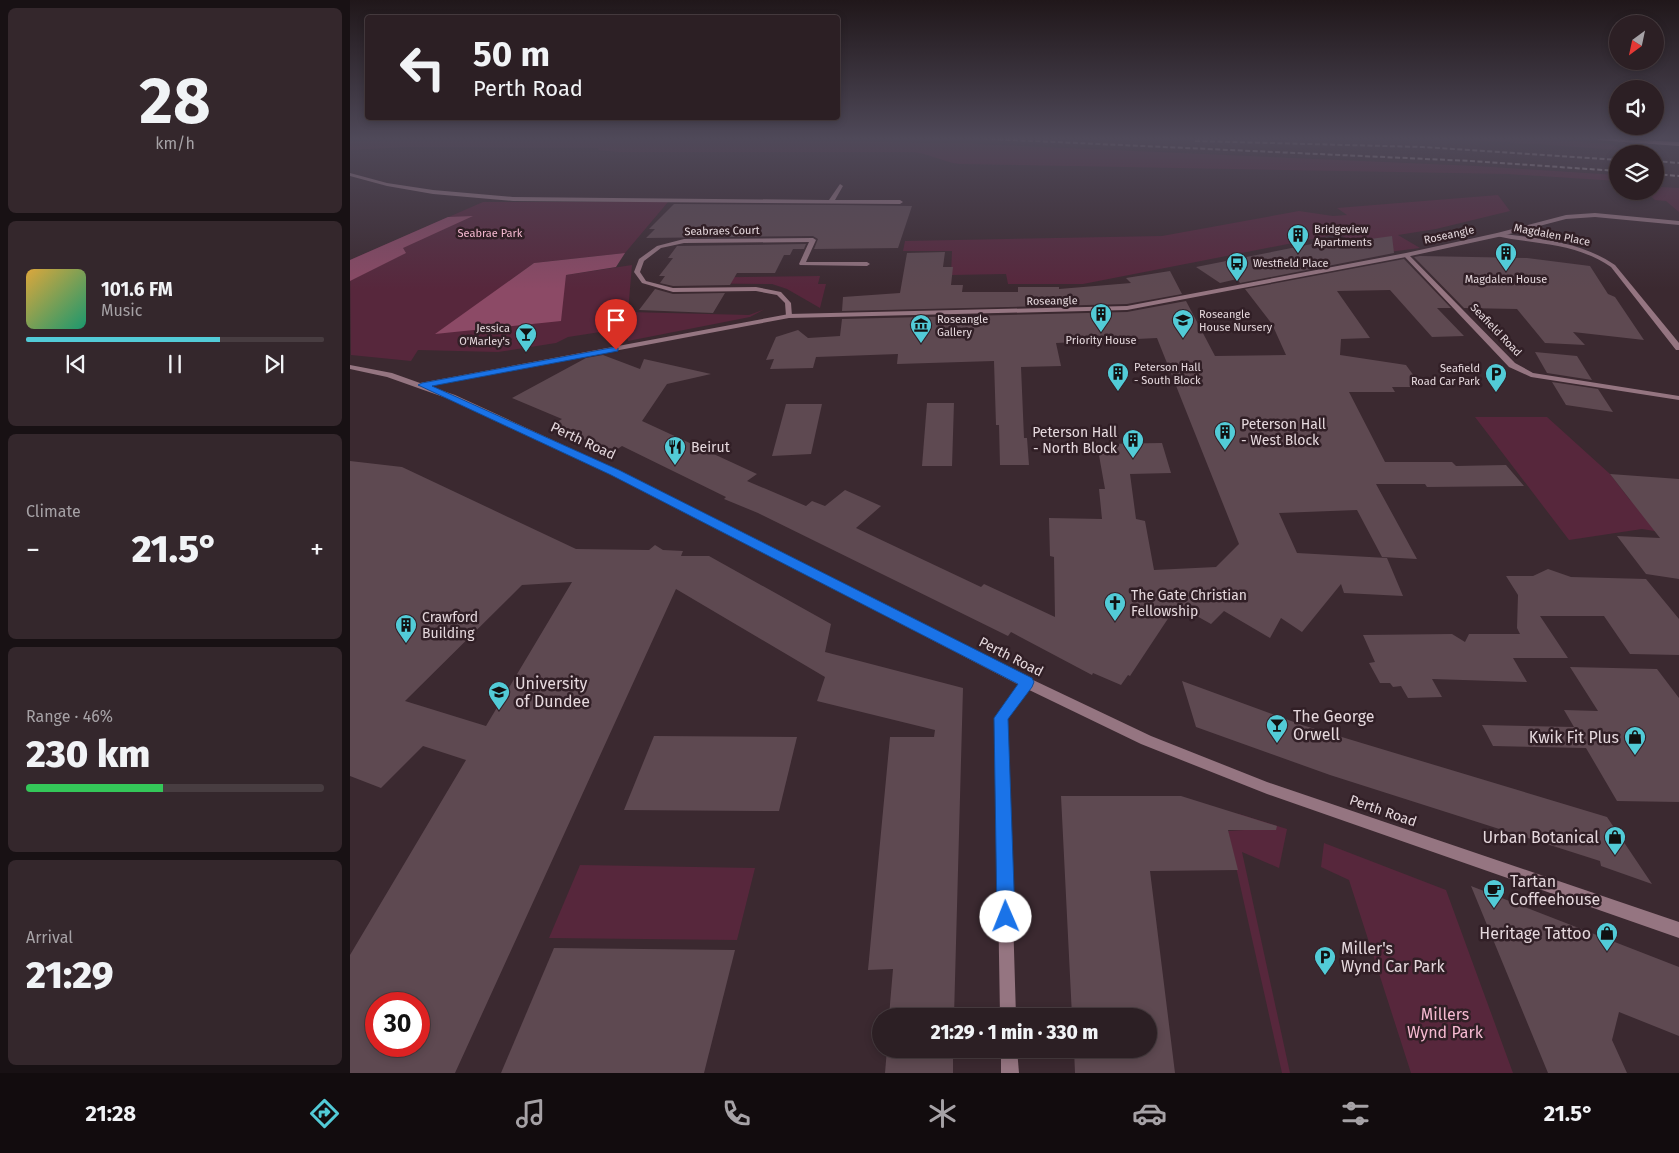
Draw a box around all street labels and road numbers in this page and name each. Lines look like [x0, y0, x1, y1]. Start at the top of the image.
street label: Magdalen Place [1513, 221, 1591, 249]
street label: Roseangle [1423, 223, 1475, 247]
street label: Seabraes Court [684, 224, 760, 238]
street label: Roseangle [1026, 294, 1078, 308]
street label: Seafield Road [1468, 301, 1524, 359]
street label: Perth Road [548, 419, 618, 463]
street label: Perth Road [976, 634, 1046, 680]
street label: Perth Road [1347, 792, 1419, 830]

